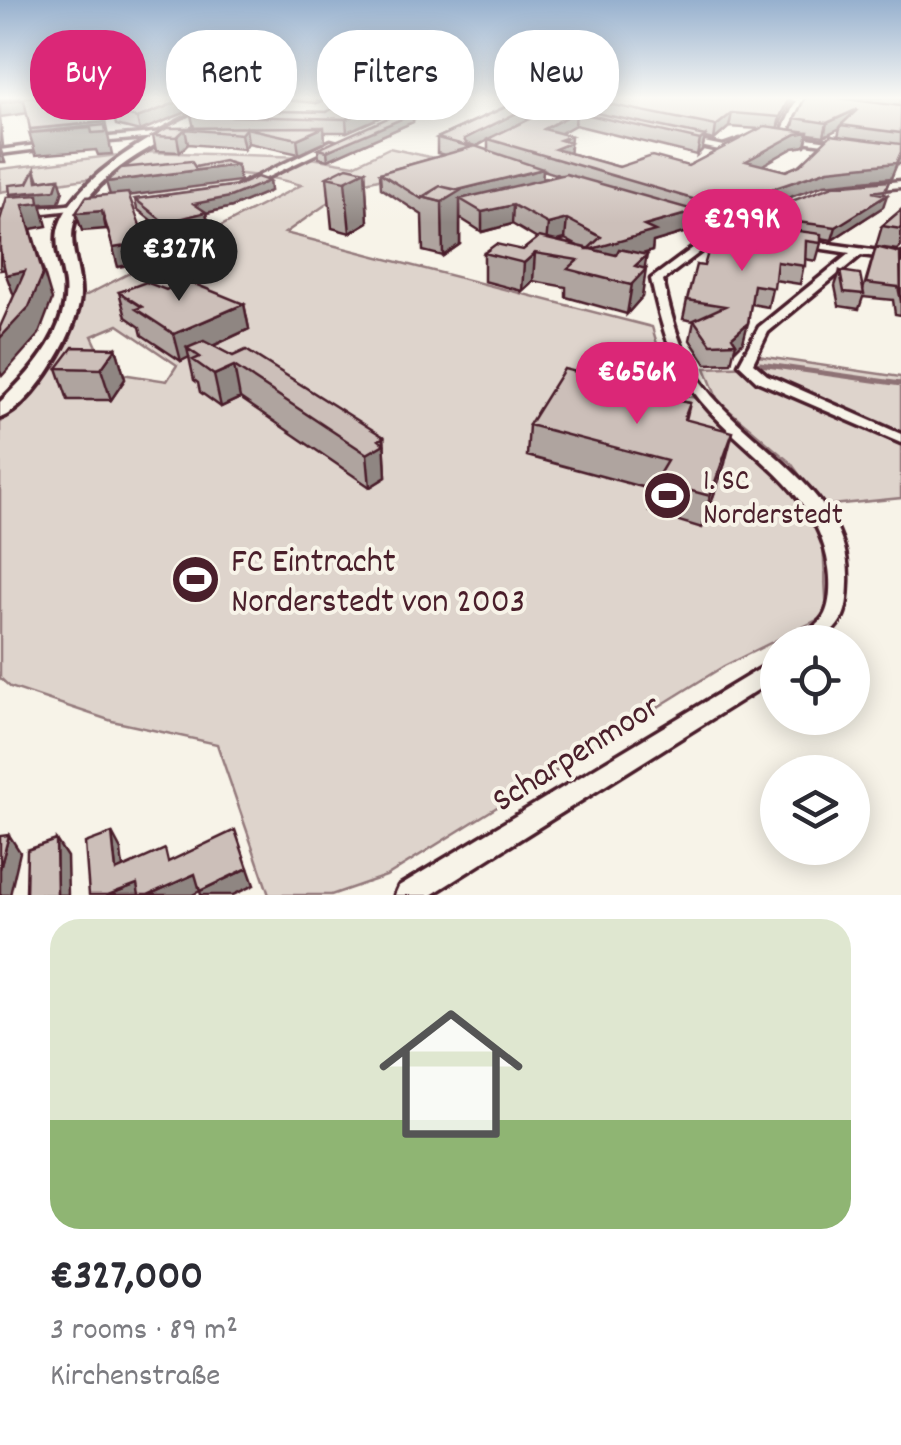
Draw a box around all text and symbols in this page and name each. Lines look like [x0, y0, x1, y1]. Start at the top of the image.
chip: Buy [30, 30, 146, 120]
chip: Rent [166, 30, 297, 120]
chip: Filters [317, 30, 474, 120]
chip: New [494, 30, 619, 120]
pin: €299K [672, 189, 812, 274]
text: €299K [704, 198, 780, 244]
pin: €327K [109, 219, 249, 304]
text: €327K [142, 228, 216, 274]
pin: €656K [567, 342, 707, 427]
text: €656K [598, 351, 676, 397]
place label: 1. SC Norderstedt [703, 462, 843, 539]
sports icon: 1. SC Norderstedt [642, 470, 694, 522]
place label: FC Eintracht Norderstedt von 2003 [231, 539, 525, 629]
sports icon: FC Eintracht Norderstedt von 2003 [170, 553, 222, 605]
map controls [760, 625, 870, 865]
button: locate [760, 625, 870, 735]
street label: Scharpenmoor [483, 683, 672, 827]
button: layers [760, 755, 870, 865]
icon: home [361, 984, 541, 1164]
text: €327,000 [50, 1249, 203, 1309]
text: 3 rooms · 89 m² [50, 1309, 238, 1355]
text: Kirchenstraße [50, 1355, 220, 1401]

